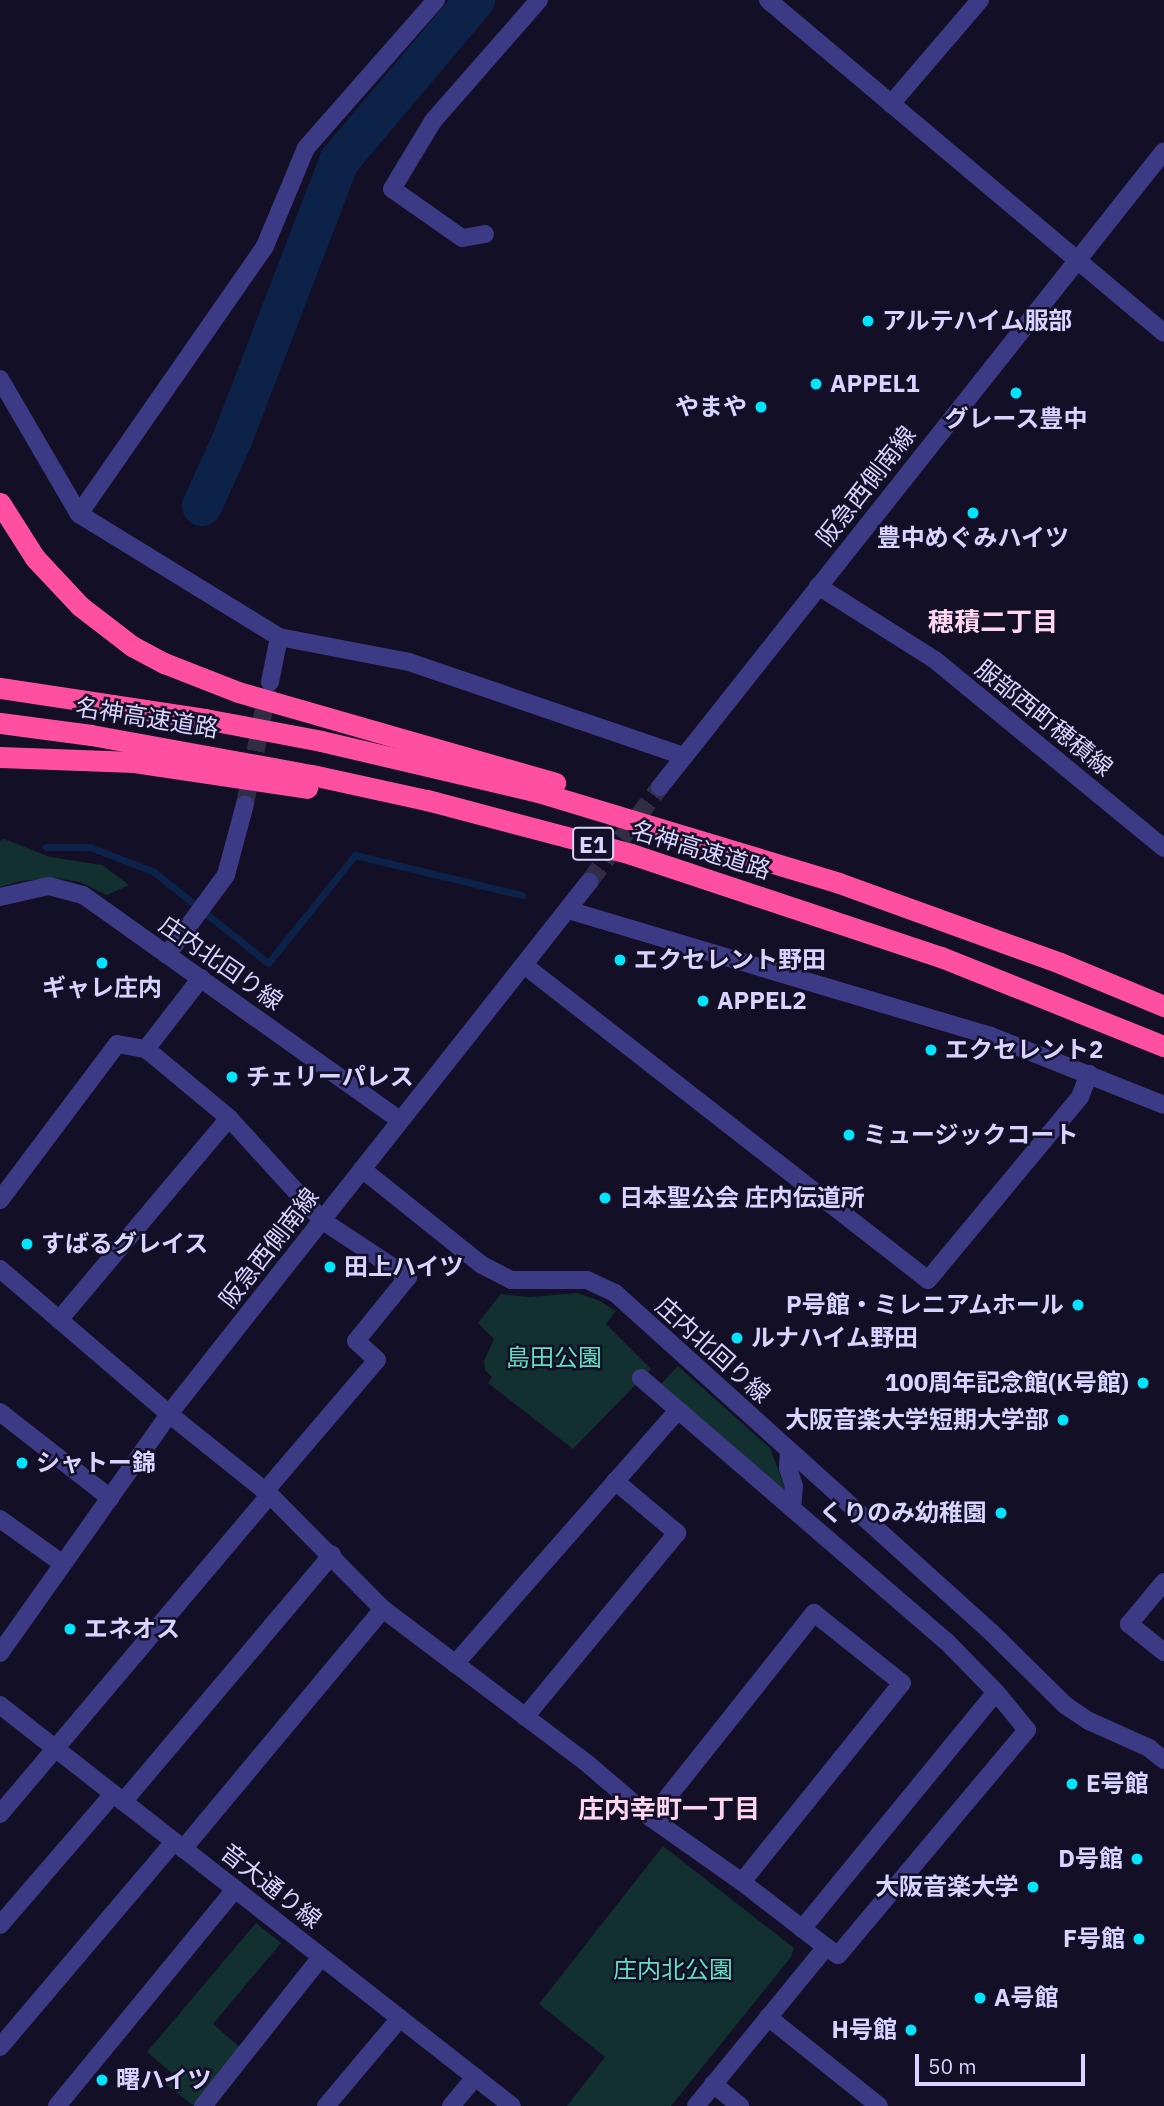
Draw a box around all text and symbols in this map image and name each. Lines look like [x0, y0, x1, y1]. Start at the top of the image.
place label: アルテハイム服部 [882, 307, 1074, 335]
marker: アルテハイム服部 [860, 313, 876, 329]
place label: APPEL1 [830, 370, 920, 398]
marker: APPEL1 [808, 376, 824, 392]
marker: グレース豊中 [1008, 385, 1024, 401]
place label: やまや [675, 393, 747, 421]
marker: やまや [753, 399, 769, 415]
place label: グレース豊中 [944, 405, 1088, 433]
street label: 阪急西側南線 [810, 420, 922, 552]
marker: 豊中めぐみハイツ [965, 505, 981, 521]
place label: 豊中めぐみハイツ [877, 524, 1069, 552]
district label: 穂積二丁目 [928, 606, 1058, 638]
street label: 服部西町穂積線 [970, 654, 1118, 782]
street label: 名神高速道路 [74, 693, 220, 743]
street label: 名神高速道路 [628, 815, 774, 885]
road number: E1 [572, 824, 614, 864]
street label: 庄内北回り線 [154, 910, 288, 1016]
place label: エクセレント野田 [634, 946, 826, 974]
marker: エクセレント野田 [612, 952, 628, 968]
marker: ギャレ庄内 [94, 955, 110, 971]
place label: ギャレ庄内 [42, 974, 162, 1002]
place label: APPEL2 [717, 987, 807, 1015]
marker: APPEL2 [695, 993, 711, 1009]
place label: エクセレント2 [945, 1036, 1103, 1064]
marker: エクセレント2 [923, 1042, 939, 1058]
place label: チェリーパレス [246, 1063, 414, 1091]
marker: チェリーパレス [224, 1069, 240, 1085]
place label: ミュージックコート [863, 1121, 1079, 1149]
marker: ミュージックコート [841, 1127, 857, 1143]
street label: 阪急西側南線 [213, 1182, 325, 1314]
place label: 日本聖公会 庄内伝道所 [619, 1184, 865, 1212]
marker: 日本聖公会 庄内伝道所 [597, 1190, 613, 1206]
place label: すばるグレイス [41, 1230, 209, 1258]
marker: すばるグレイス [19, 1236, 35, 1252]
place label: 田上ハイツ [344, 1253, 464, 1281]
marker: 田上ハイツ [322, 1259, 338, 1275]
street label: 庄内北回り線 [650, 1291, 776, 1409]
place label: P号館・ミレニアムホール [784, 1291, 1064, 1319]
marker: P号館・ミレニアムホール [1070, 1297, 1086, 1313]
place label: ルナハイム野田 [751, 1324, 919, 1352]
marker: ルナハイム野田 [729, 1330, 745, 1346]
park label: 島田公園 [506, 1344, 602, 1372]
place label: 100周年記念館(K号館) [885, 1369, 1129, 1397]
marker: 100周年記念館(K号館) [1135, 1375, 1151, 1391]
place label: 大阪音楽大学短期大学部 [785, 1406, 1049, 1434]
marker: 大阪音楽大学短期大学部 [1055, 1412, 1071, 1428]
place label: シャトー錦 [36, 1449, 156, 1477]
marker: シャトー錦 [14, 1455, 30, 1471]
place label: くりのみ幼稚園 [819, 1499, 987, 1527]
marker: くりのみ幼稚園 [993, 1505, 1009, 1521]
place label: エネオス [84, 1615, 180, 1643]
marker: エネオス [62, 1621, 78, 1637]
place label: E号館 [1086, 1770, 1149, 1798]
marker: E号館 [1064, 1776, 1080, 1792]
district label: 庄内幸町一丁目 [578, 1793, 760, 1825]
street label: 音大通り線 [215, 1838, 327, 1934]
place label: D号館 [1058, 1845, 1123, 1873]
marker: D号館 [1129, 1851, 1145, 1867]
place label: 大阪音楽大学 [875, 1873, 1019, 1901]
marker: 大阪音楽大学 [1025, 1879, 1041, 1895]
place label: F号館 [1063, 1925, 1125, 1953]
marker: F号館 [1131, 1931, 1147, 1947]
park label: 庄内北公園 [613, 1956, 733, 1984]
place label: A号館 [994, 1984, 1058, 2012]
marker: A号館 [972, 1990, 988, 2006]
place label: H号館 [832, 2016, 897, 2044]
marker: H号館 [903, 2022, 919, 2038]
scale bar [919, 2039, 1089, 2084]
text: 50 m [928, 2052, 977, 2080]
place label: 曙ハイツ [116, 2066, 212, 2094]
marker: 曙ハイツ [94, 2072, 110, 2088]

